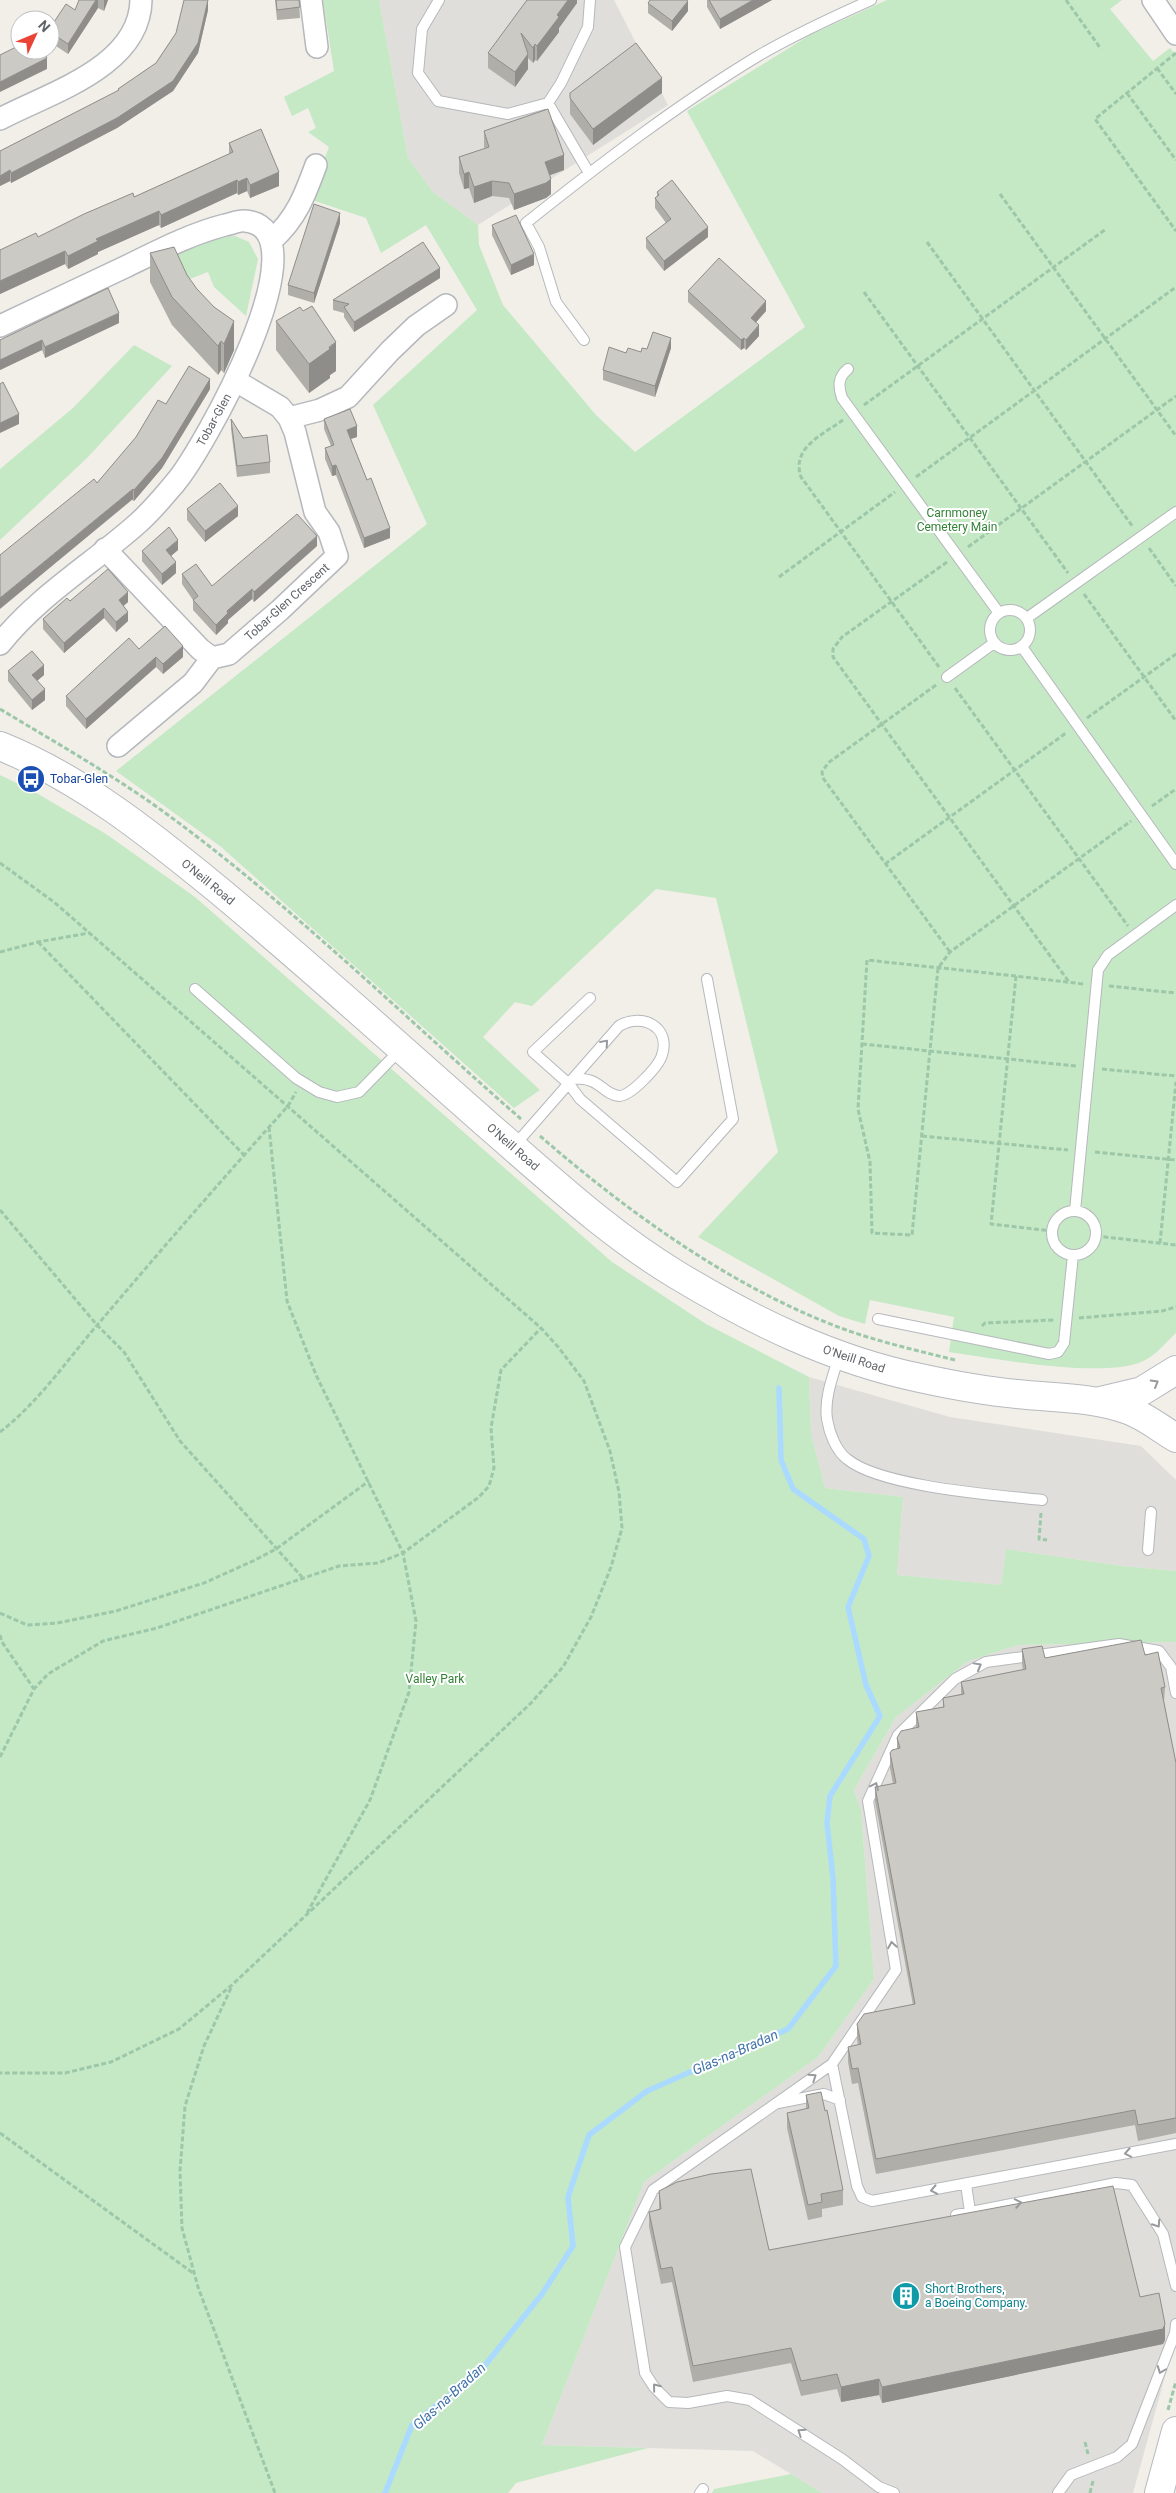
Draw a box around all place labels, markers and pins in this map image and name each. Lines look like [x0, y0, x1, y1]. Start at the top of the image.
bus stop icon: Tobar-Glen [16, 764, 46, 794]
place label: Tobar-Glen [50, 772, 108, 786]
building icon: Short Brothers, a Boeing Company. [891, 2281, 921, 2311]
place label: Short Brothers, a Boeing Company. [925, 2282, 1028, 2310]

